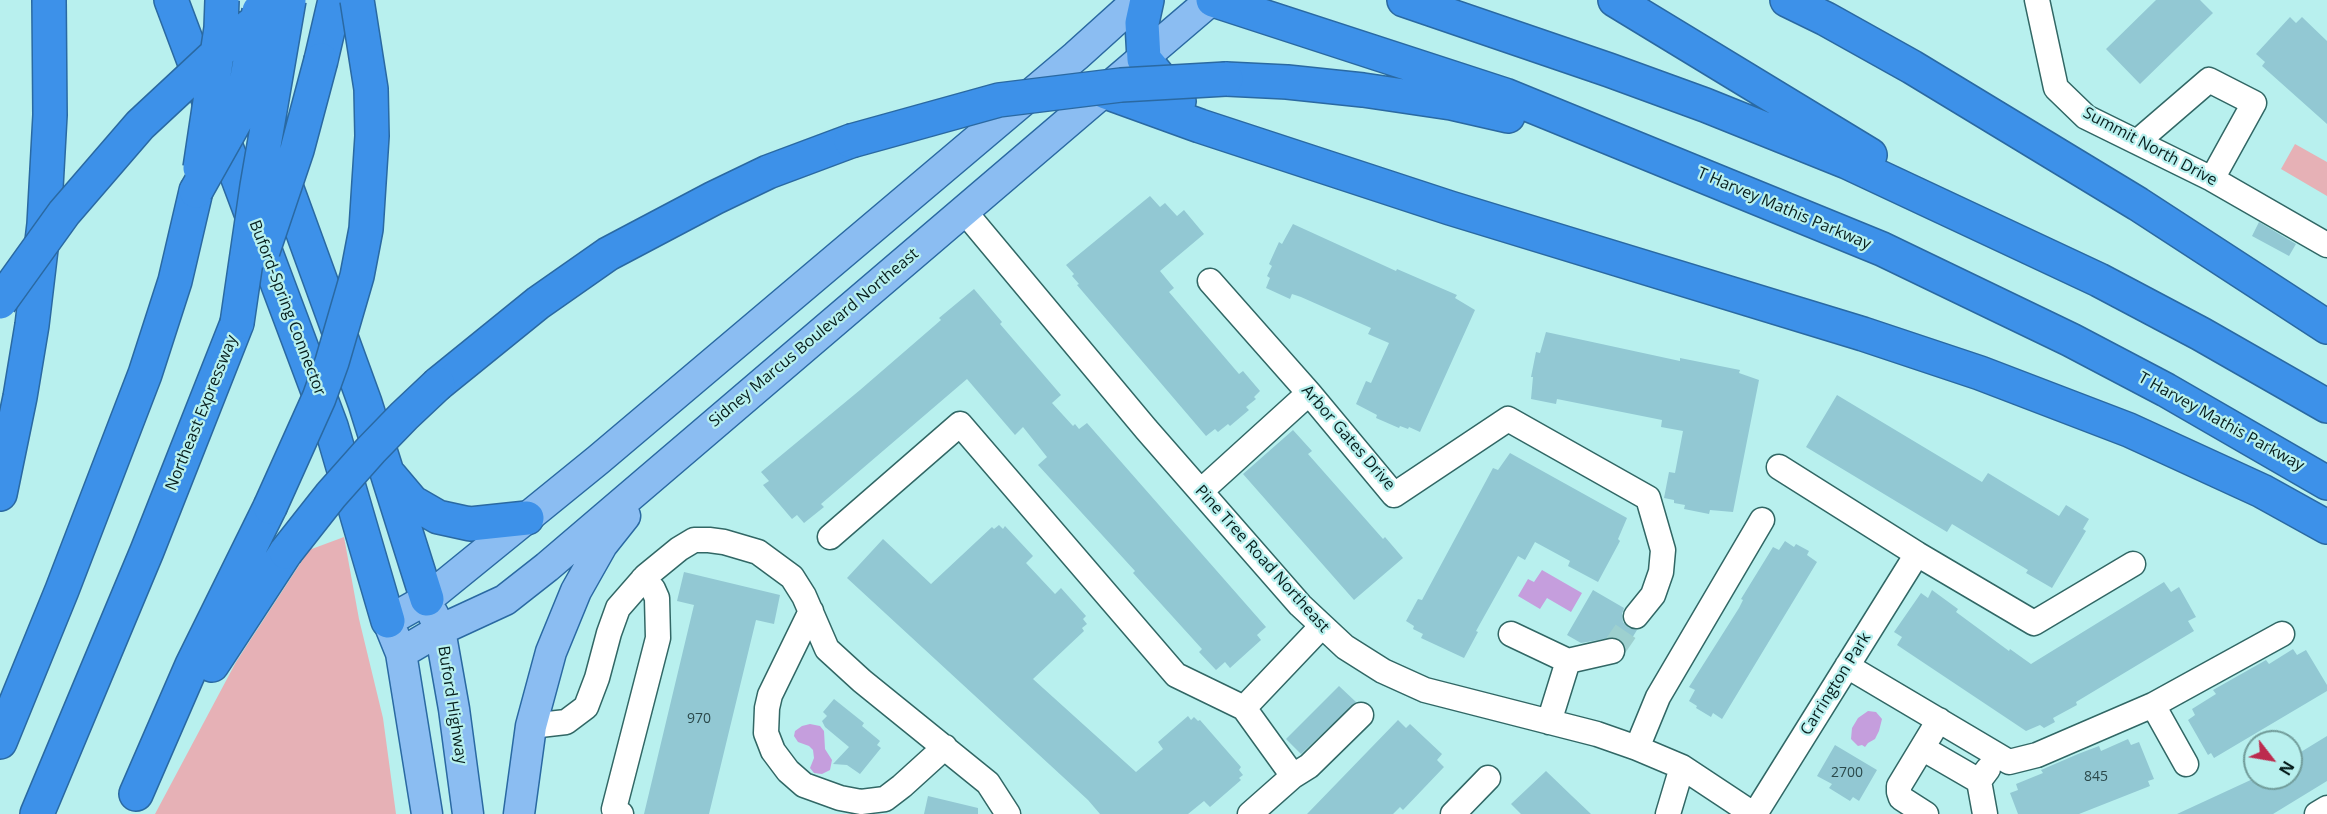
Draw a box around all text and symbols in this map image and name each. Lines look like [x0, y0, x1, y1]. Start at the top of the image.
street label: Summit North Drive [2080, 104, 2220, 190]
street label: T Harvey Mathis Parkway [1694, 164, 1874, 254]
street label: Buford-Spring Connector [245, 218, 329, 398]
street label: Sidney Marcus Boulevard Northeast [705, 245, 923, 431]
street label: Northeast Expressway [162, 332, 242, 494]
street label: T Harvey Mathis Parkway [2135, 368, 2307, 476]
street label: Arbor Gates Drive [1297, 382, 1399, 494]
street label: Pine Tree Road Northeast [1191, 481, 1333, 637]
street label: Carrington Park [1797, 629, 1875, 739]
street label: Buford Highway [433, 645, 471, 765]
house number: 970 [687, 711, 711, 727]
north arrow [2243, 730, 2303, 790]
text: N [2274, 757, 2299, 779]
house number: 2700 [1831, 765, 1863, 781]
house number: 845 [2084, 769, 2108, 785]

